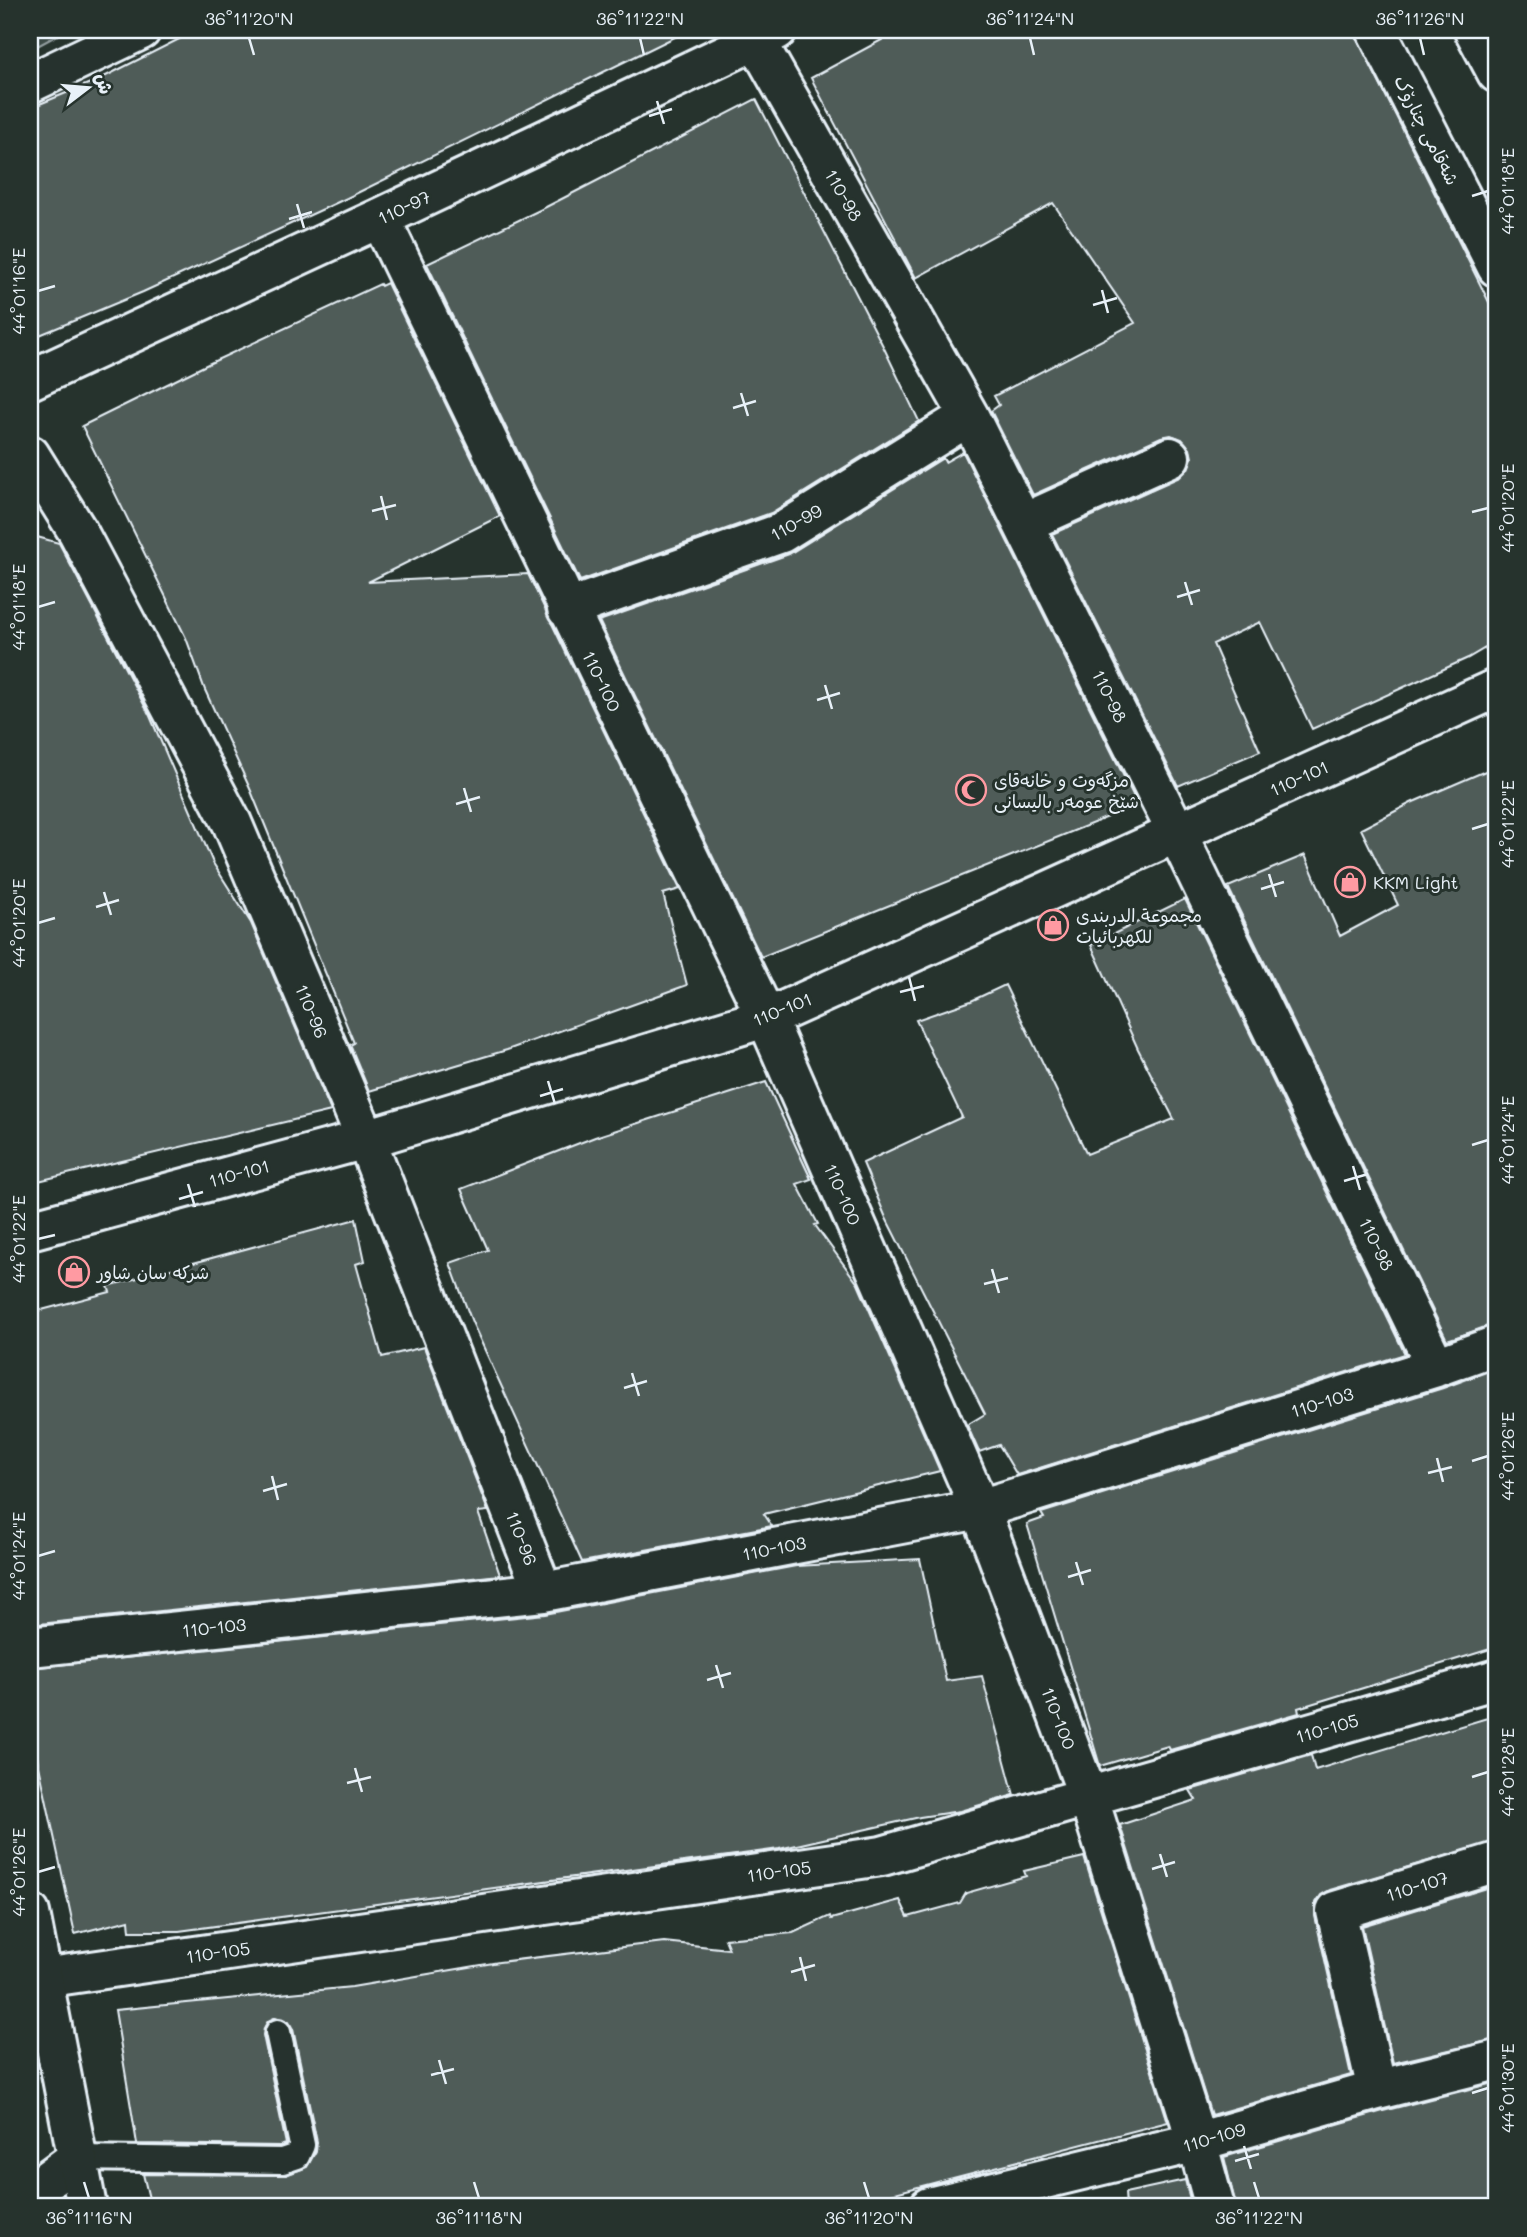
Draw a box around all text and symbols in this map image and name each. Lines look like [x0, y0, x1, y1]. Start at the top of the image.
text: 36°11'20"N [204, 6, 294, 30]
text: 36°11'22"N [596, 6, 684, 30]
text: 36°11'24"N [986, 6, 1074, 30]
text: 36°11'26"N [1376, 6, 1464, 30]
north arrow [52, 52, 122, 122]
text: ش [90, 70, 120, 97]
street label: شەقامی چنارۆک [1388, 71, 1465, 189]
text: 44°01'18"E [1495, 148, 1519, 234]
street label: 110-98 [820, 165, 869, 225]
street label: 110-97 [374, 184, 434, 230]
text: 44°01'16"E [6, 248, 30, 334]
text: 44°01'20"E [1495, 464, 1519, 553]
street label: 110-99 [766, 498, 827, 546]
text: 44°01'18"E [6, 564, 30, 650]
street label: 110-100 [577, 647, 627, 715]
street label: 110-98 [1087, 665, 1133, 727]
street label: 110-101 [1266, 754, 1332, 802]
place label: مزگەوت و خانەقای شێخ عومەر بالیسانی [994, 768, 1139, 814]
mosque icon: مزگەوت و خانەقای شێخ عومەر بالیسانی [954, 773, 988, 807]
text: 44°01'22"E [1495, 780, 1519, 868]
shop icon: KKM Light [1333, 865, 1367, 899]
place label: KKM Light [1373, 870, 1458, 894]
text: 44°01'20"E [6, 879, 30, 968]
place label: مجموعة الدربندی للكهربائیات [1076, 903, 1202, 948]
shop icon: مجموعة الدربندی للكهربائیات [1036, 908, 1070, 942]
street label: 110-96 [290, 980, 334, 1042]
street label: 110-101 [749, 986, 815, 1032]
text: 44°01'24"E [1495, 1096, 1519, 1184]
street label: 110-101 [206, 1153, 272, 1193]
street label: 110-100 [819, 1159, 867, 1229]
text: 44°01'22"E [6, 1195, 30, 1283]
street label: 110-98 [1354, 1213, 1400, 1275]
shop icon: شرکە سان شاور [57, 1255, 91, 1289]
place label: شرکە سان شاور [95, 1260, 209, 1284]
street label: 110-103 [1288, 1381, 1356, 1423]
text: 44°01'26"E [1495, 1412, 1519, 1500]
street label: 110-96 [501, 1507, 543, 1569]
text: 44°01'24"E [6, 1512, 30, 1600]
street label: 110-103 [740, 1530, 808, 1566]
street label: 110-103 [181, 1612, 247, 1642]
street label: 110-100 [1036, 1683, 1082, 1753]
street label: 110-105 [1293, 1708, 1361, 1748]
text: 44°01'28"E [1495, 1728, 1519, 1816]
text: 44°01'26"E [6, 1828, 30, 1916]
street label: 110-105 [745, 1855, 813, 1887]
street label: 110-107 [1383, 1865, 1451, 1907]
street label: 110-105 [184, 1936, 252, 1968]
text: 44°01'30"E [1495, 2043, 1519, 2133]
street label: 110-109 [1180, 2116, 1249, 2157]
text: 36°11'16"N [46, 2205, 132, 2229]
text: 36°11'18"N [436, 2205, 523, 2229]
text: 36°11'20"N [824, 2205, 914, 2229]
text: 36°11'22"N [1215, 2205, 1303, 2229]

